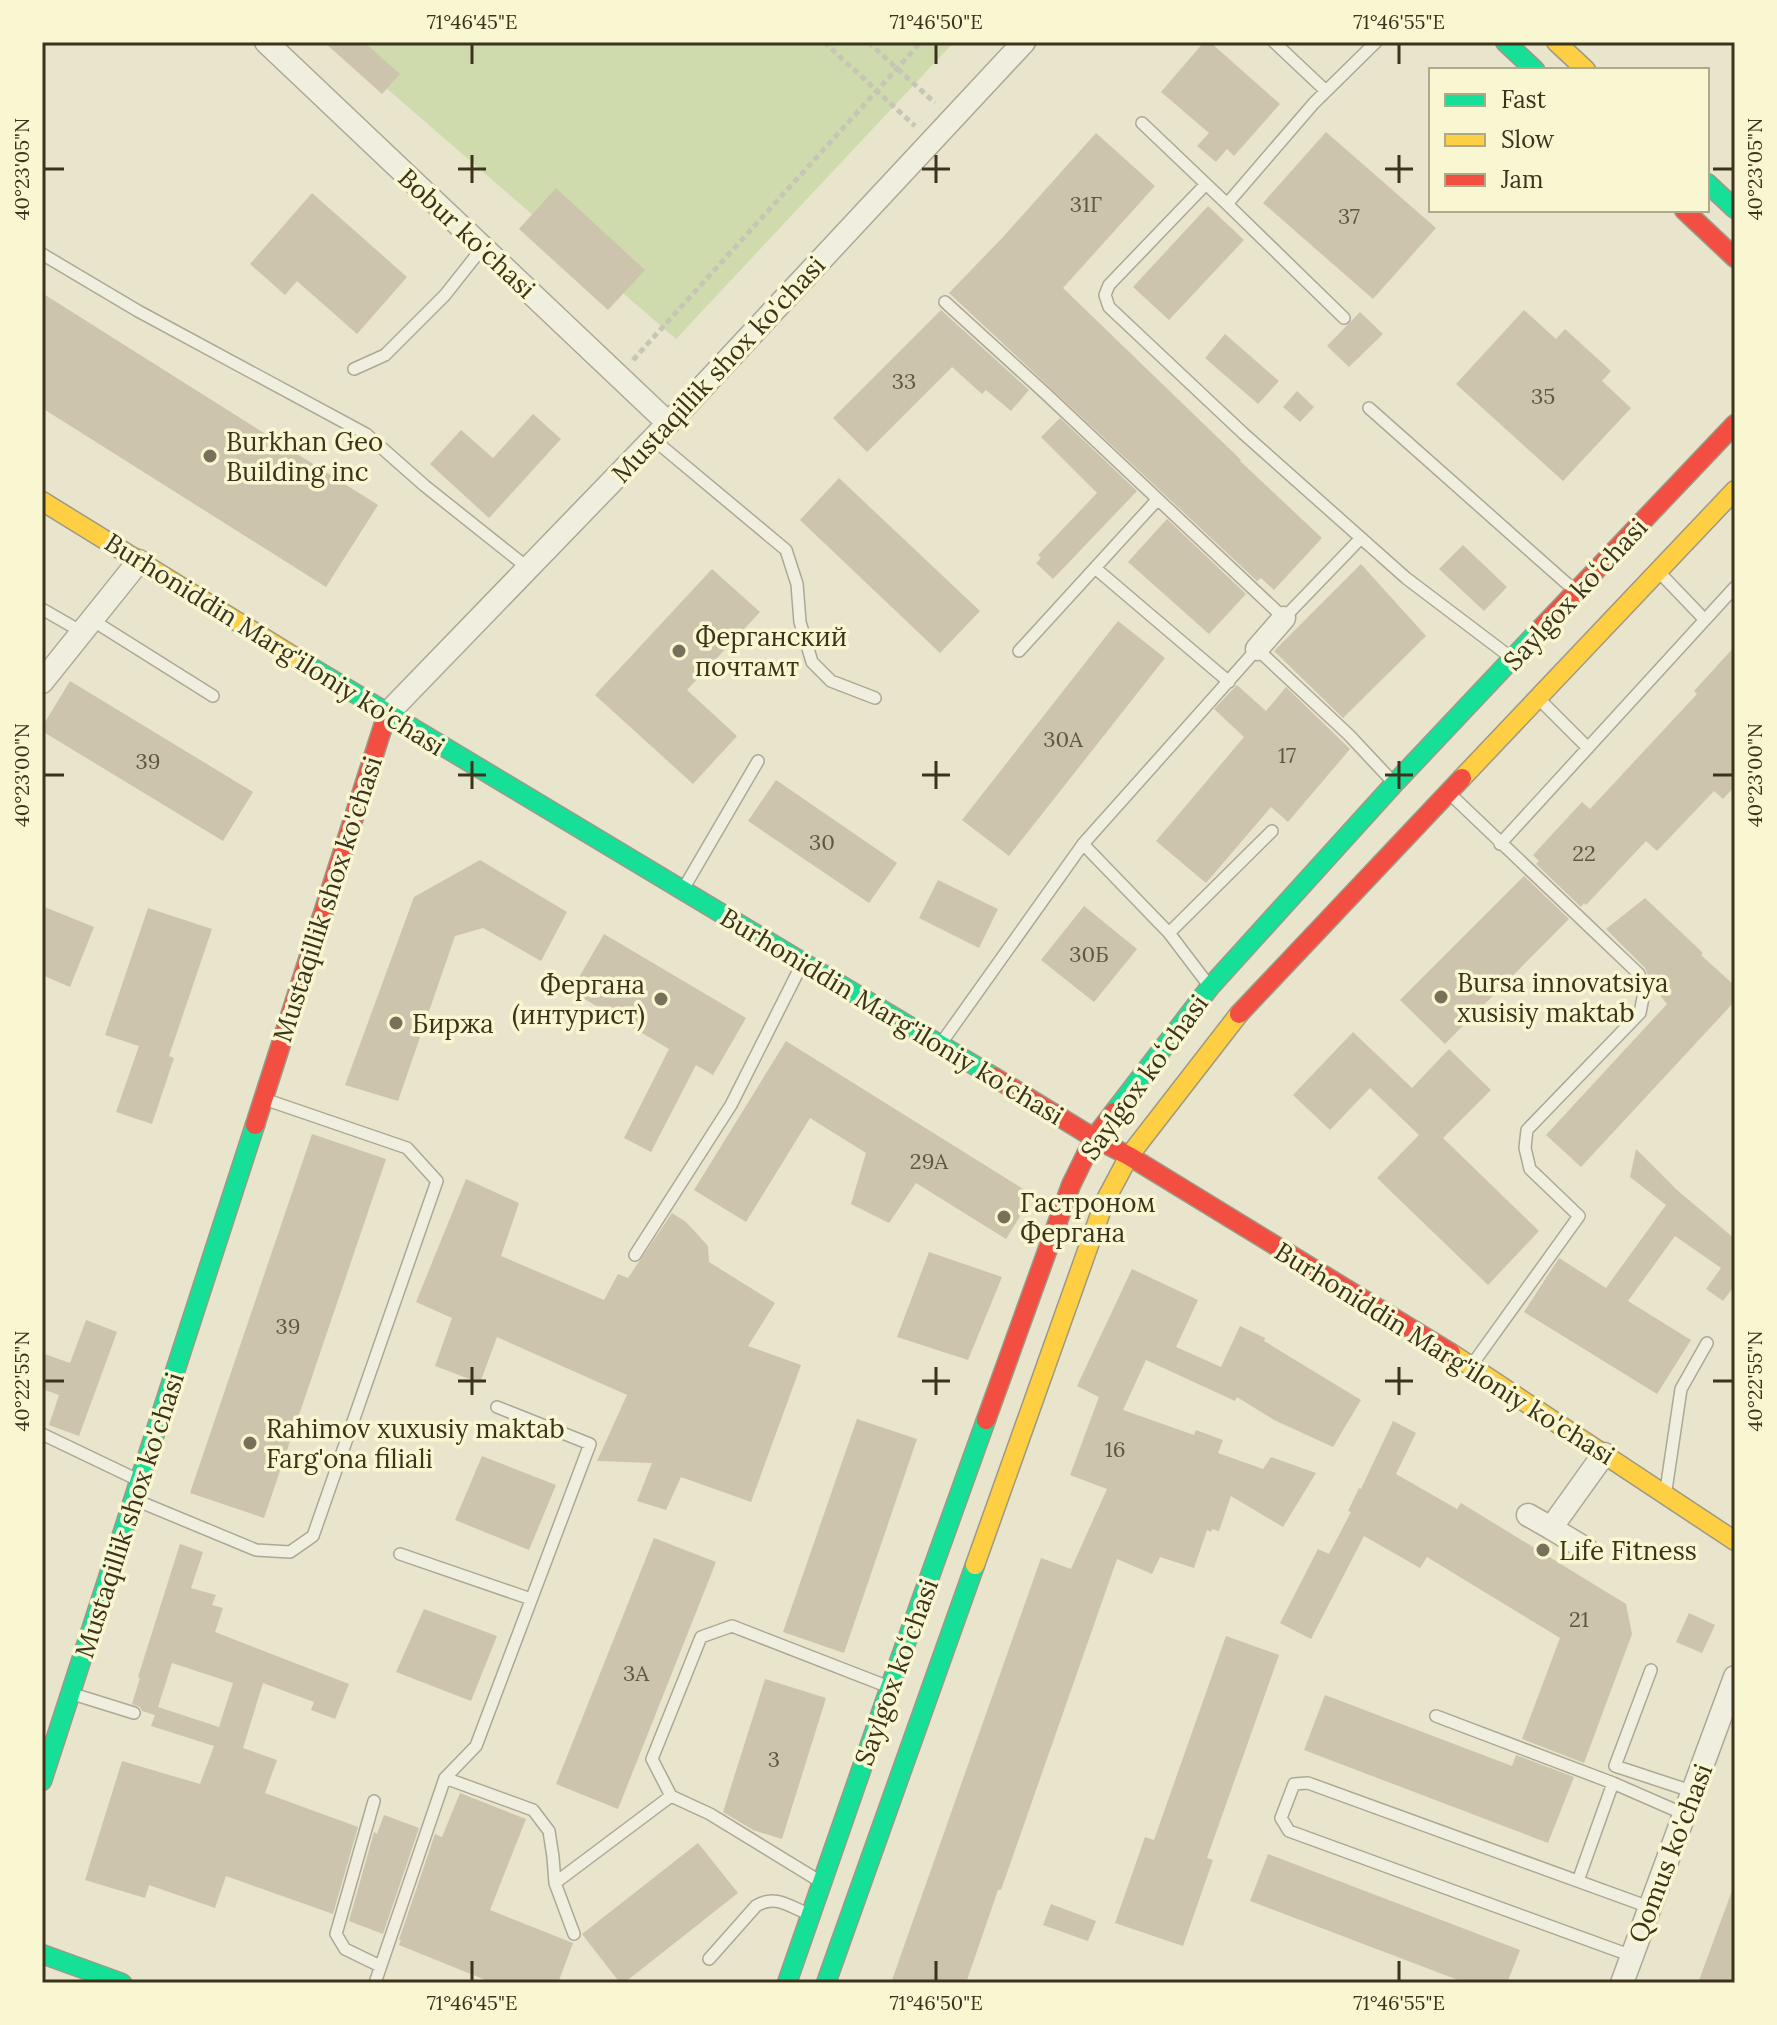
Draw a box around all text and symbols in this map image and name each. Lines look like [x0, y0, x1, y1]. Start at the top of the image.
text: 71°46'45"E [427, 9, 517, 34]
text: 71°46'50"E [889, 9, 983, 34]
text: 71°46'55"E [1353, 9, 1445, 34]
legend [1429, 68, 1709, 212]
text: Fast [1501, 84, 1547, 115]
text: 40°23'05"N [9, 118, 34, 220]
text: 40°23'05"N [1742, 118, 1767, 220]
text: Slow [1501, 124, 1555, 155]
street label: Bobur ko'chasi [391, 161, 543, 305]
text: Jam [1500, 164, 1543, 195]
house number: 31Г [1070, 190, 1102, 218]
house number: 37 [1338, 202, 1360, 230]
street label: Mustaqillik shox ko'chasi [604, 249, 832, 489]
house number: 33 [892, 367, 916, 395]
house number: 35 [1531, 382, 1555, 410]
place label: Burkhan Geo Building inc [226, 425, 383, 488]
marker: Burkhan Geo Building inc [201, 447, 219, 465]
street label: Saylgox koʻchasi [1496, 511, 1654, 677]
street label: Burhoniddin Marg'iloniy ko'chasi [99, 525, 451, 763]
place label: Ферганский почтамт [695, 620, 847, 683]
marker: Ферганский почтамт [670, 642, 688, 660]
text: 40°23'00"N [9, 723, 34, 827]
text: 40°23'00"N [1742, 723, 1767, 827]
house number: 30А [1043, 725, 1084, 753]
house number: 17 [1278, 741, 1296, 769]
house number: 39 [136, 747, 160, 775]
street label: Mustaqillik shox ko'chasi [265, 752, 389, 1046]
house number: 30 [809, 828, 835, 856]
house number: 22 [1572, 839, 1596, 867]
street label: Burhoniddin Marg'iloniy ko'chasi [714, 900, 1070, 1132]
house number: 30Б [1069, 940, 1109, 968]
place label: Bursa innovatsiya xusisiy maktab [1457, 966, 1669, 1029]
place label: Фергана (интурист) [512, 968, 645, 1032]
street label: Saylgox koʻchasi [1073, 988, 1215, 1166]
marker: Bursa innovatsiya xusisiy maktab [1432, 988, 1450, 1006]
marker: Фергана (интурист) [652, 990, 670, 1008]
place label: Биржа [412, 1007, 494, 1040]
marker: Биржа [387, 1014, 405, 1032]
house number: 29А [910, 1147, 949, 1175]
place label: Гастроном Фергана [1020, 1186, 1156, 1249]
marker: Гастроном Фергана [995, 1208, 1013, 1226]
street label: Burhoniddin Marg'iloniy ko'chasi [1269, 1234, 1621, 1472]
house number: 39 [276, 1312, 300, 1340]
text: 40°22'55"N [9, 1331, 34, 1431]
text: 40°22'55"N [1742, 1331, 1767, 1431]
street label: Mustaqillik shox ko'chasi [67, 1368, 191, 1662]
place label: Rahimov xuxusiy maktab Farg'ona filiali [266, 1412, 565, 1475]
marker: Rahimov xuxusiy maktab Farg'ona filiali [241, 1434, 259, 1452]
house number: 16 [1105, 1435, 1125, 1463]
place label: Life Fitness [1559, 1534, 1697, 1567]
marker: Life Fitness [1534, 1541, 1552, 1559]
street label: Saylgox koʻchasi [847, 1574, 945, 1770]
house number: 21 [1569, 1605, 1589, 1633]
house number: 3А [623, 1659, 650, 1687]
house number: 3 [768, 1745, 780, 1773]
street label: Qomus ko'chasi [1621, 1759, 1719, 1947]
text: 71°46'45"E [427, 1990, 517, 2015]
text: 71°46'50"E [889, 1990, 983, 2015]
text: 71°46'55"E [1353, 1990, 1445, 2015]

